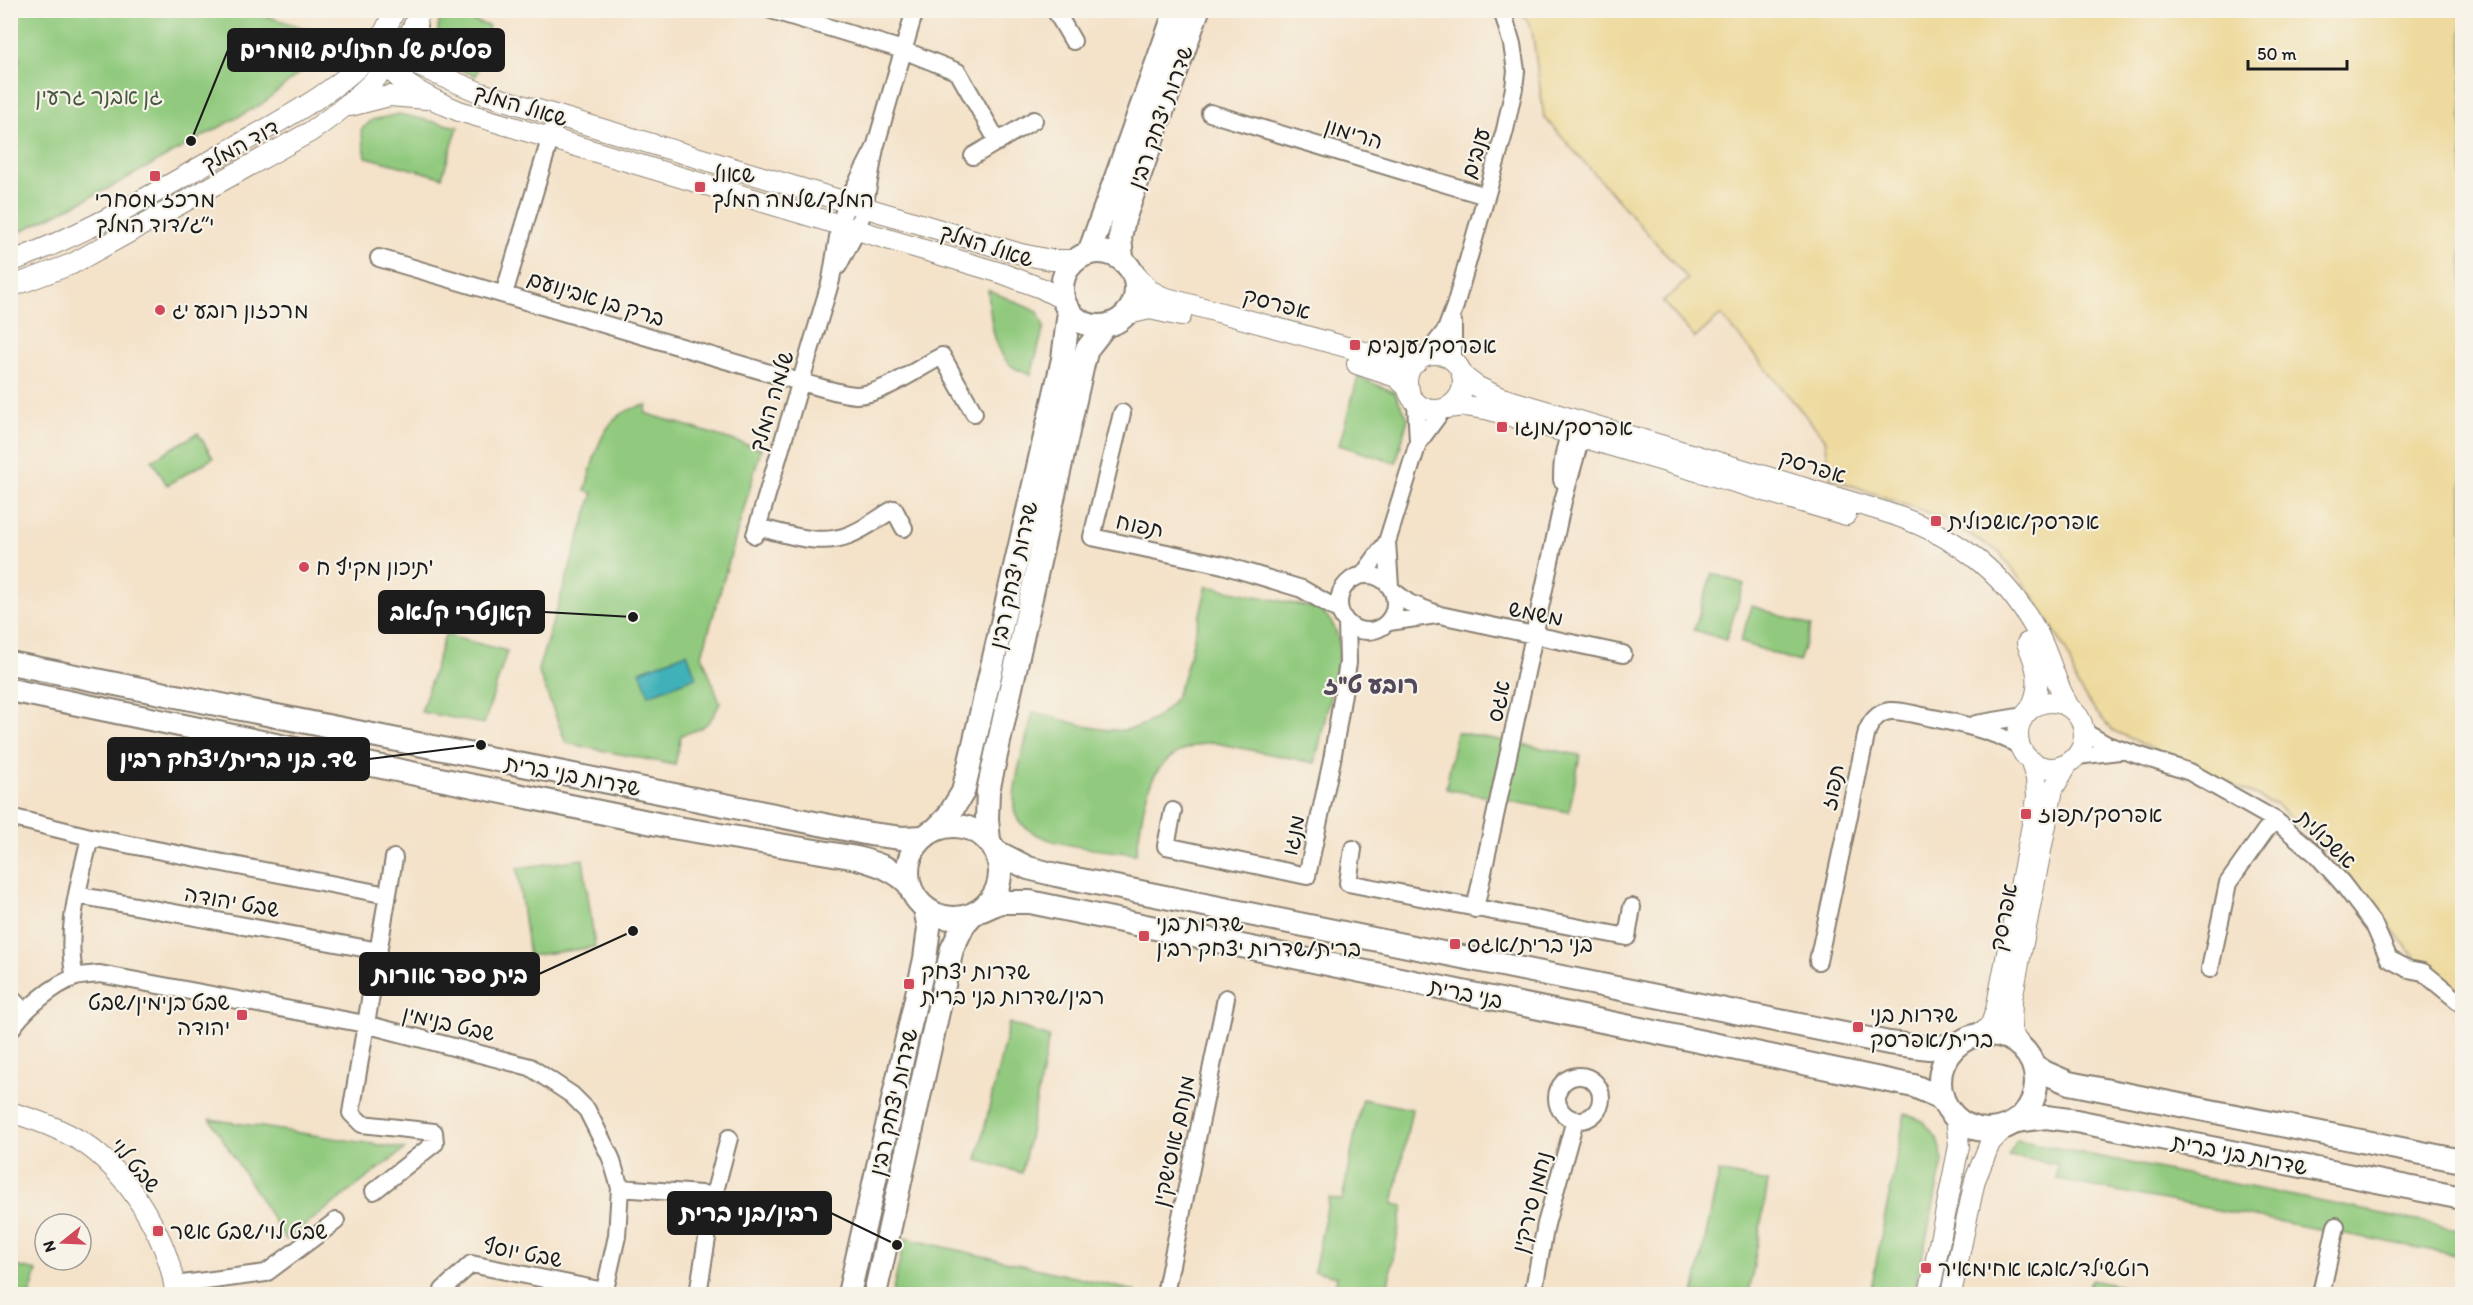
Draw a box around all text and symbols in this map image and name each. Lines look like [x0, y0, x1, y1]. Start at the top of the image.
callout: פסלים של חתולים שומרים [228, 29, 504, 71]
scale bar [2248, 33, 2347, 71]
text: פסלים של חתולים שומרים [240, 35, 492, 64]
street label: שדרות יצחק רבין [1122, 42, 1199, 193]
text: 50 m [2257, 43, 2297, 65]
street label: שאול המלך [471, 78, 571, 133]
park label: גן אבנר גרעין [35, 83, 163, 110]
street label: הרימון [1321, 112, 1386, 155]
street label: דוד המלך [197, 113, 284, 178]
street label: ענבים [1455, 124, 1496, 182]
place label: שאול המלך/שלמה המלך [712, 161, 874, 213]
marker: מרכז מסחרי י״ג/דוד המלך [148, 169, 162, 183]
marker: שאול המלך/שלמה המלך [693, 180, 707, 194]
place label: מרכז מסחרי י״ג/דוד המלך [95, 186, 215, 238]
street label: שאול המלך [937, 218, 1037, 273]
street label: ברק בן אבינועם [524, 265, 668, 332]
street label: אפרסק [1240, 282, 1314, 325]
place label: מרכזון רובע יג [172, 297, 309, 324]
marker: מרכזון רובע יג [153, 303, 167, 317]
place label: אפרסק/ענבים [1367, 332, 1497, 359]
marker: אפרסק/ענבים [1348, 338, 1362, 352]
street label: שלמה המלך [743, 347, 800, 455]
place label: אפרסק/מנגו [1514, 414, 1633, 441]
marker: אפרסק/מנגו [1495, 420, 1509, 434]
street label: אפרסק [1776, 443, 1850, 489]
street label: שדרות יצחק רבין [983, 499, 1044, 652]
street label: תפוח [1113, 507, 1166, 544]
place label: אפרסק/אשכולית [1947, 508, 2099, 535]
marker: אפרסק/אשכולית [1929, 514, 1943, 528]
place label: תיכון מקיף ח' [316, 554, 433, 581]
marker: תיכון מקיף ח' [297, 560, 311, 574]
callout: קאנטרי קלאב [379, 591, 544, 633]
street label: משמש [1506, 595, 1566, 632]
text: קאנטרי קלאב [389, 597, 532, 627]
district label: רובע ט"ז [1323, 670, 1419, 699]
street label: אגס [1481, 678, 1516, 725]
callout: שד. בני ברית/יצחק רבין [108, 738, 369, 780]
text: שד. בני ברית/יצחק רבין [119, 744, 357, 773]
street label: שדרות בני ברית [502, 749, 643, 802]
street label: תפוז [1814, 762, 1851, 813]
place label: אפרסק/תפוז [2038, 801, 2162, 828]
street label: אשכולית [2290, 803, 2362, 875]
marker: אפרסק/תפוז [2019, 807, 2033, 821]
street label: מנגו [1276, 812, 1311, 858]
street label: שבט יהודה [182, 880, 282, 923]
street label: אפרסק [1984, 881, 2023, 953]
place label: שדרות בני ברית/שדרות יצחק רבין [1156, 910, 1361, 962]
marker: שדרות בני ברית/שדרות יצחק רבין [1137, 929, 1151, 943]
place label: בני ברית/אגס [1467, 931, 1593, 958]
marker: בני ברית/אגס [1448, 937, 1462, 951]
callout: בית ספר אורות [360, 953, 539, 995]
place label: שדרות יצחק רבין/שדרות בני ברית [920, 958, 1105, 1010]
text: בית ספר אורות [370, 960, 528, 989]
street label: בני ברית [1426, 972, 1505, 1014]
marker: שדרות יצחק רבין/שדרות בני ברית [902, 977, 916, 991]
place label: שבט בנימין/שבט יהודה [88, 989, 230, 1041]
street label: שבט בנימין [400, 1000, 498, 1047]
place label: שדרות בני ברית/אפרסק [1870, 1001, 1993, 1053]
marker: שבט בנימין/שבט יהודה [235, 1008, 249, 1022]
marker: שדרות בני ברית/אפרסק [1851, 1020, 1865, 1034]
street label: שדרות יצחק רבין [863, 1026, 924, 1179]
street label: מנחם אוסישקין [1146, 1073, 1201, 1209]
street label: שדרות בני ברית [2169, 1128, 2310, 1181]
street label: שבט לוי [105, 1132, 167, 1199]
street label: נחמן סירקין [1506, 1148, 1557, 1256]
callout: רבין/בני ברית [668, 1192, 831, 1234]
text: רבין/בני ברית [678, 1198, 818, 1227]
north arrow [33, 1212, 93, 1272]
place label: שבט לוי/שבט אשר [170, 1218, 328, 1245]
marker: שבט לוי/שבט אשר [151, 1224, 165, 1238]
street label: שבט יוסף [481, 1232, 565, 1273]
text: N [39, 1238, 60, 1255]
place label: רוטשילד/אבא אחימאיר [1938, 1255, 2150, 1282]
marker: רוטשילד/אבא אחימאיר [1919, 1261, 1933, 1275]

